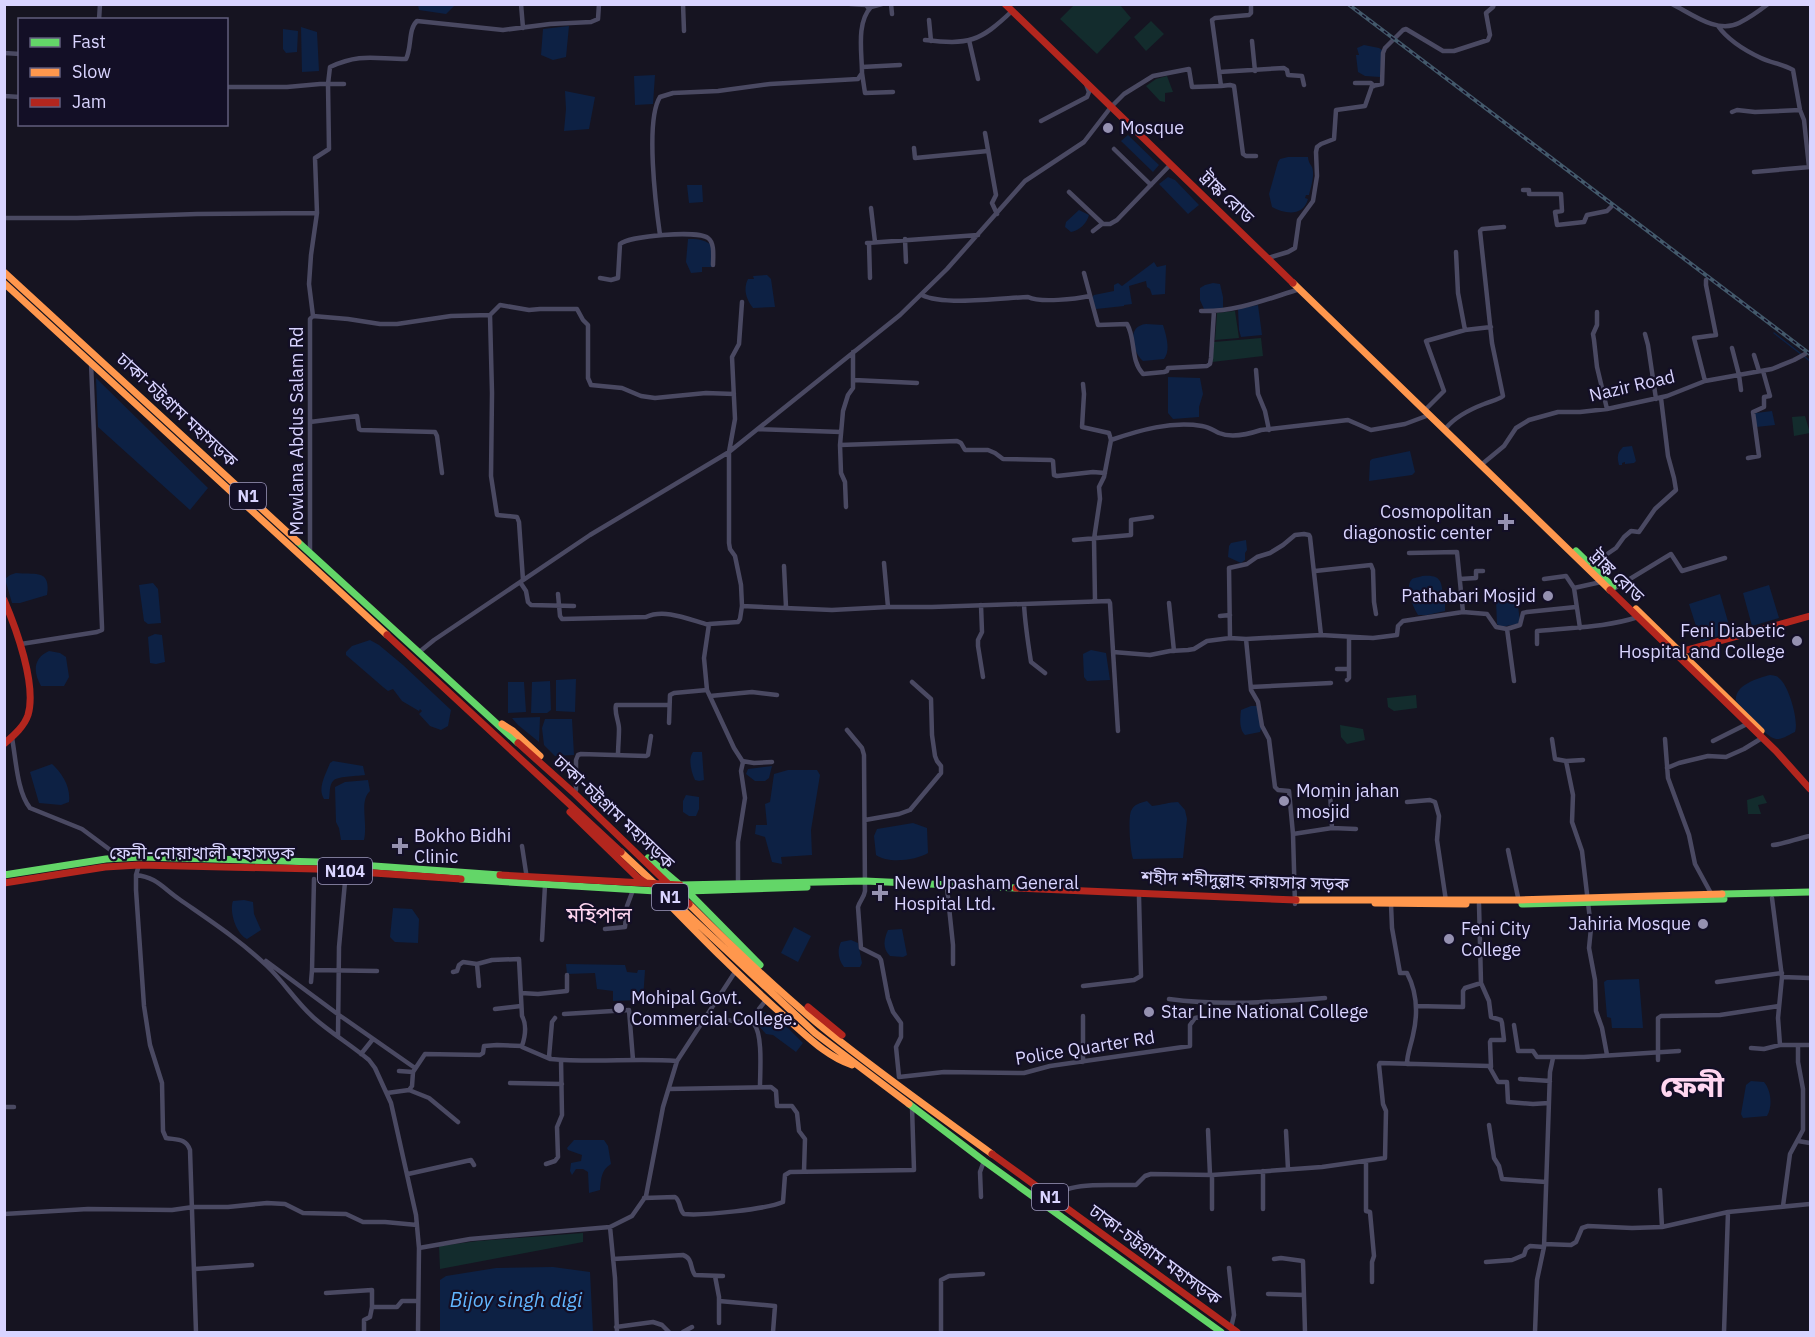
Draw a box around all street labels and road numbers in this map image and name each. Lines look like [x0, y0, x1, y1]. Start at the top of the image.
street label: ট্রাঙ্ক রোড [1195, 165, 1259, 228]
street label: Mowlana Abdus Salam Rd [285, 327, 308, 535]
street label: ঢাকা-চট্টগ্রাম মহাসড়ক [111, 347, 243, 472]
street label: Nazir Road [1587, 364, 1677, 407]
road number: N1 [230, 483, 266, 509]
street label: ট্রাঙ্ক রোড [1585, 544, 1649, 607]
street label: ঢাকা-চট্টগ্রাম মহাসড়ক [548, 749, 680, 874]
street label: ফেনী-নোয়াখালী মহাসড়ক [109, 841, 295, 864]
road number: N104 [318, 858, 372, 884]
street label: শহীদ শহীদুল্লাহ কায়সার সড়ক [1140, 865, 1350, 896]
road number: N1 [652, 884, 688, 910]
street label: Police Quarter Rd [1013, 1025, 1156, 1070]
road number: N1 [1032, 1184, 1068, 1210]
street label: ঢাকা-চট্টগ্রাম মহাসড়ক [1084, 1198, 1226, 1310]

